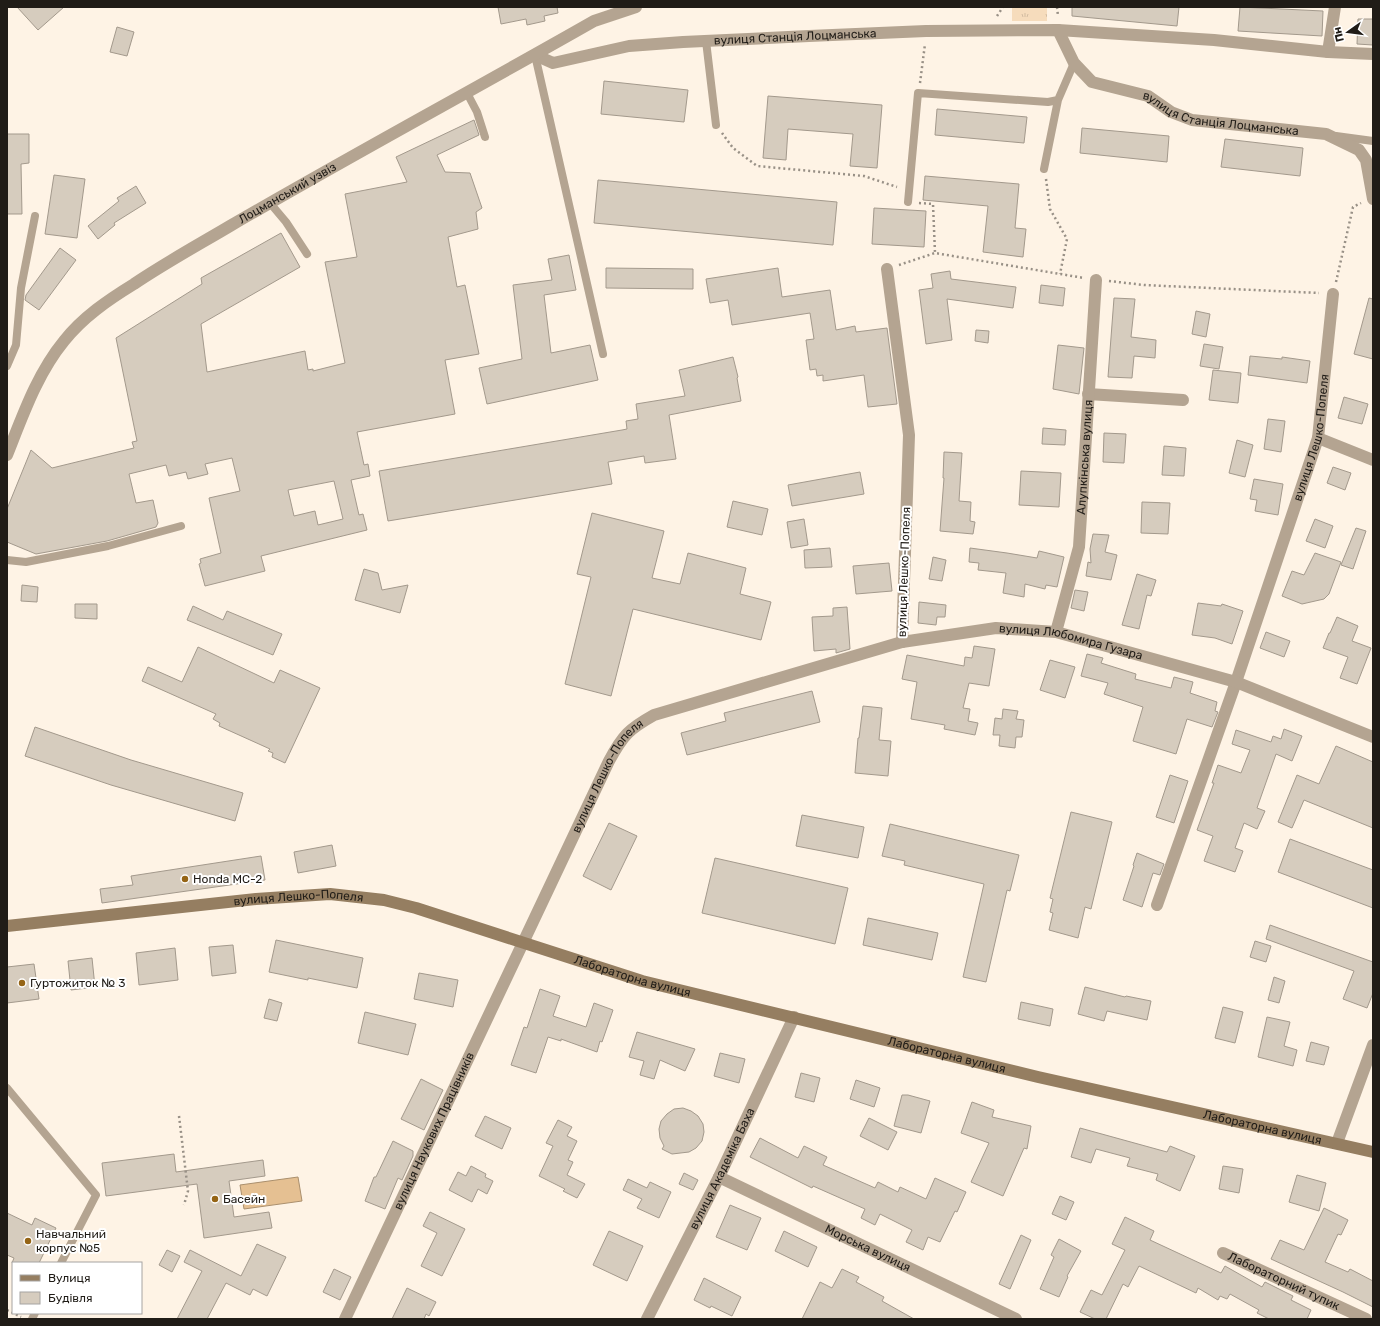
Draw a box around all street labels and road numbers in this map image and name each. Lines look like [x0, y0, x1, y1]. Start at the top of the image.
street label: вулиця Станція Лоцманська [714, 26, 877, 48]
street label: вулиця Станція Лоцманська [1142, 88, 1299, 138]
street label: Лоцманський узвіз [236, 160, 339, 226]
street label: вулиця Лешко-Попеля [1290, 373, 1332, 503]
street label: Алупкінська вулиця [1074, 399, 1095, 515]
street label: вулиця Лешко-Попеля [895, 507, 913, 637]
street label: вулиця Любомира Гузара [999, 621, 1144, 663]
street label: вулиця Лешко-Попеля [569, 716, 646, 835]
street label: вулиця Лешко-Попеля [233, 887, 364, 908]
street label: Лабораторна вулиця [572, 953, 692, 1000]
street label: Лабораторна вулиця [886, 1034, 1007, 1076]
street label: вулиця Наукових Працівників [391, 1050, 477, 1212]
street label: вулиця Академіка Баха [686, 1106, 757, 1232]
street label: Лабораторна вулиця [1202, 1107, 1323, 1147]
street label: Морська вулиця [823, 1222, 913, 1275]
street label: Лабораторний тупик [1226, 1249, 1342, 1313]

